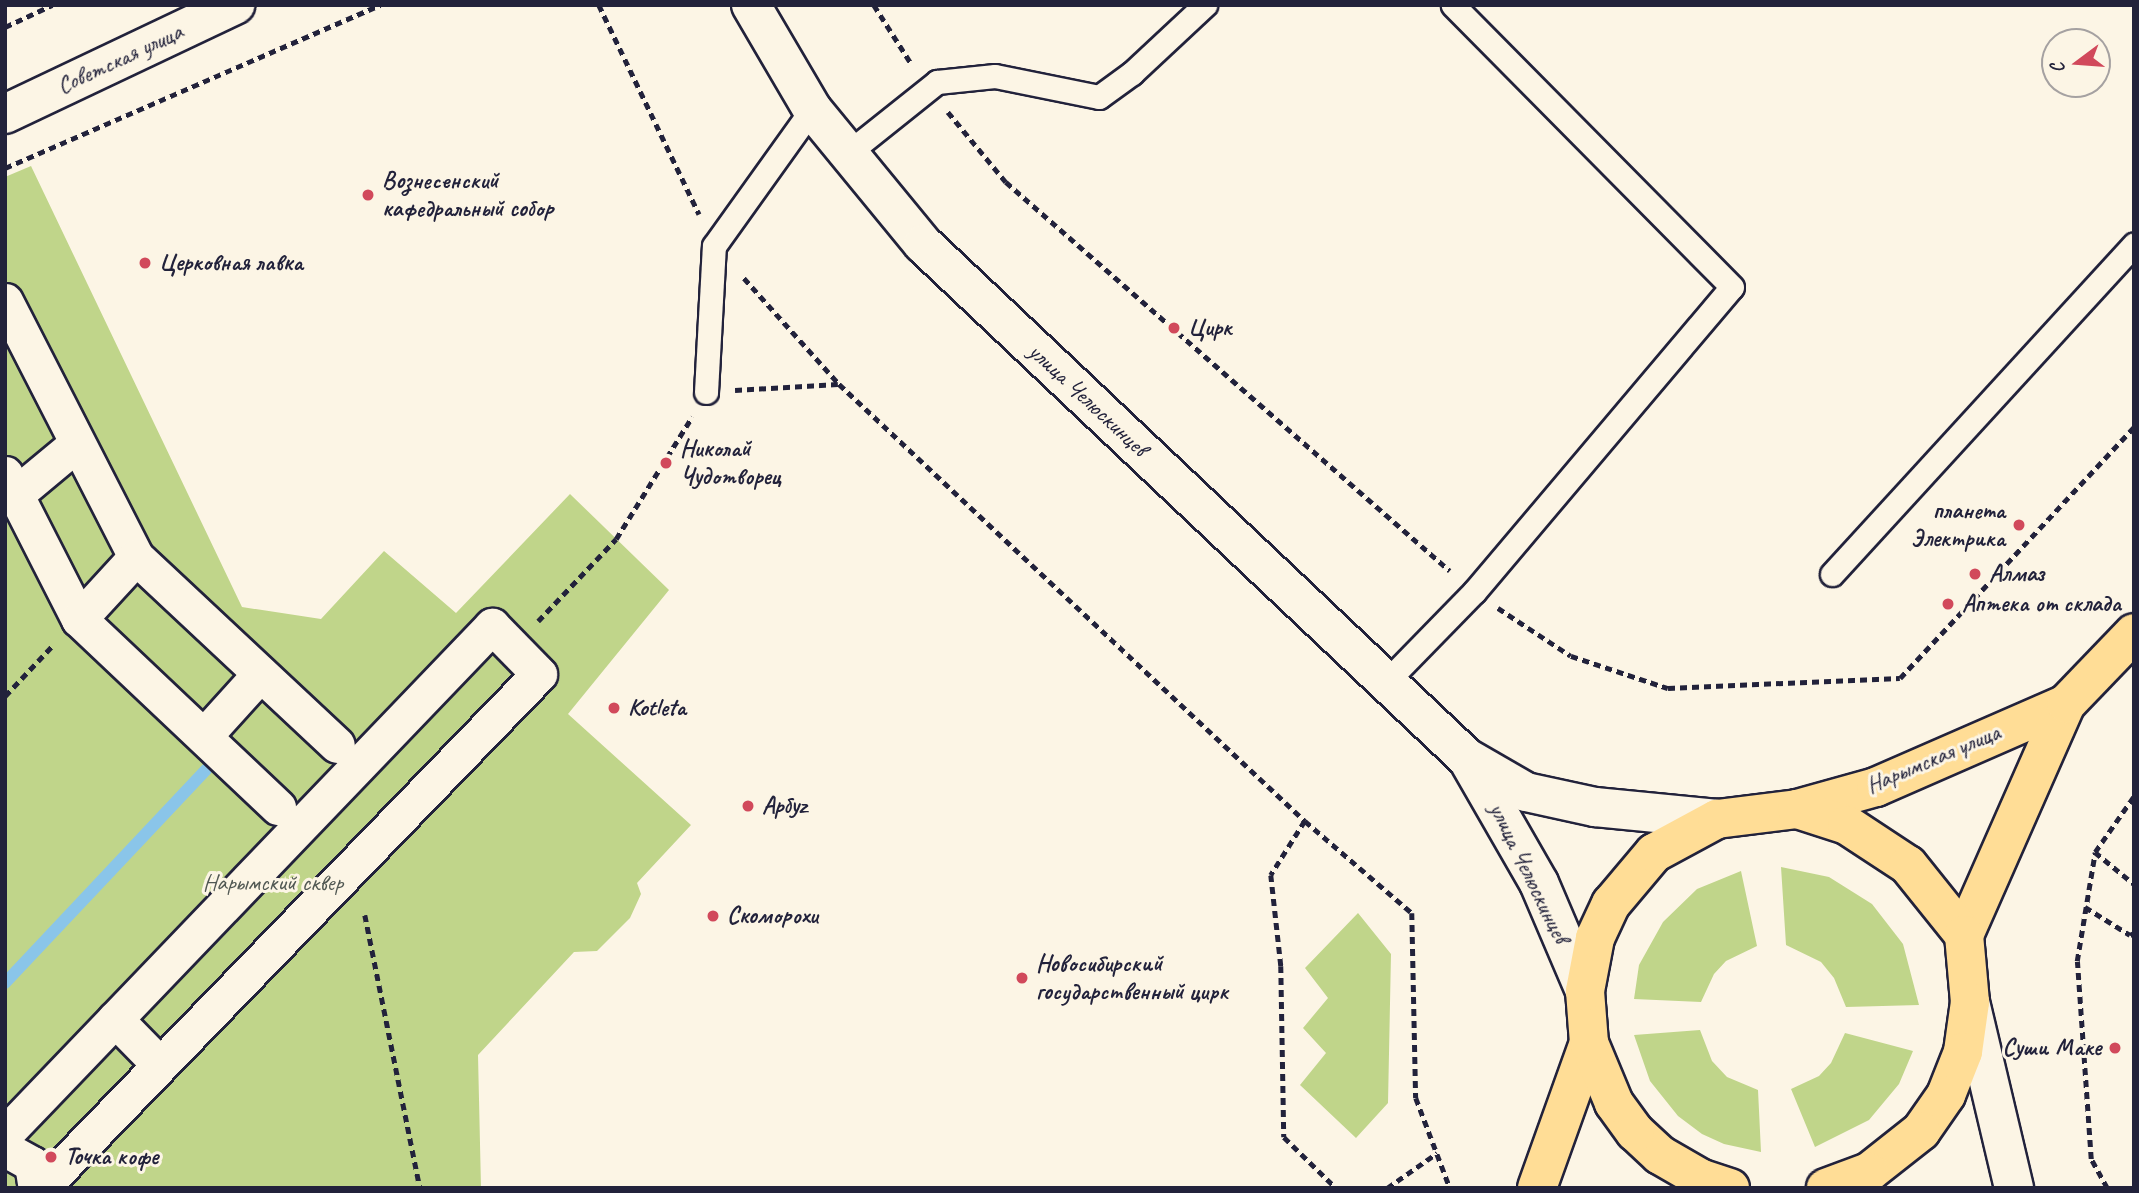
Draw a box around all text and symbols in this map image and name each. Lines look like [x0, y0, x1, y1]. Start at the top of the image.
street label: Советская улица [52, 17, 188, 101]
north arrow [2041, 28, 2111, 98]
text: С [2045, 60, 2071, 76]
place label: Вознесенский кафедральный собор [382, 167, 554, 223]
marker: Вознесенский кафедральный собор [360, 187, 376, 203]
place label: Церковная лавка [159, 249, 304, 277]
marker: Церковная лавка [137, 255, 153, 271]
place label: Цирк [1188, 314, 1232, 342]
marker: Цирк [1166, 320, 1182, 336]
street label: улица Челюскинцев [1022, 337, 1154, 463]
place label: Николай Чудотворец [680, 435, 781, 491]
marker: Николай Чудотворец [658, 455, 674, 471]
place label: планета Электрика [1911, 497, 2005, 553]
marker: планета Электрика [2011, 517, 2027, 533]
place label: Алмаз [1989, 560, 2044, 588]
marker: Алмаз [1967, 566, 1983, 582]
place label: Аптека от склада [1962, 590, 2120, 618]
marker: Аптека от склада [1940, 596, 1956, 612]
place label: Kotleta [628, 694, 686, 722]
marker: Kotleta [606, 700, 622, 716]
street label: Нарымская улица [1861, 718, 2005, 800]
place label: Арбуz [762, 792, 807, 820]
marker: Арбуz [740, 798, 756, 814]
street label: улица Челюскинцев [1483, 798, 1575, 948]
park label: Нарымский сквер [203, 869, 343, 897]
place label: Скоморохи [727, 902, 818, 930]
marker: Скоморохи [705, 908, 721, 924]
place label: Новосибирский государственный цирк [1036, 950, 1228, 1006]
marker: Новосибирский государственный цирк [1014, 970, 1030, 986]
place label: Суши Маке [2003, 1034, 2101, 1062]
marker: Суши Маке [2107, 1040, 2123, 1056]
place label: Точка кофе [65, 1143, 156, 1171]
marker: Точка кофе [43, 1149, 59, 1165]

